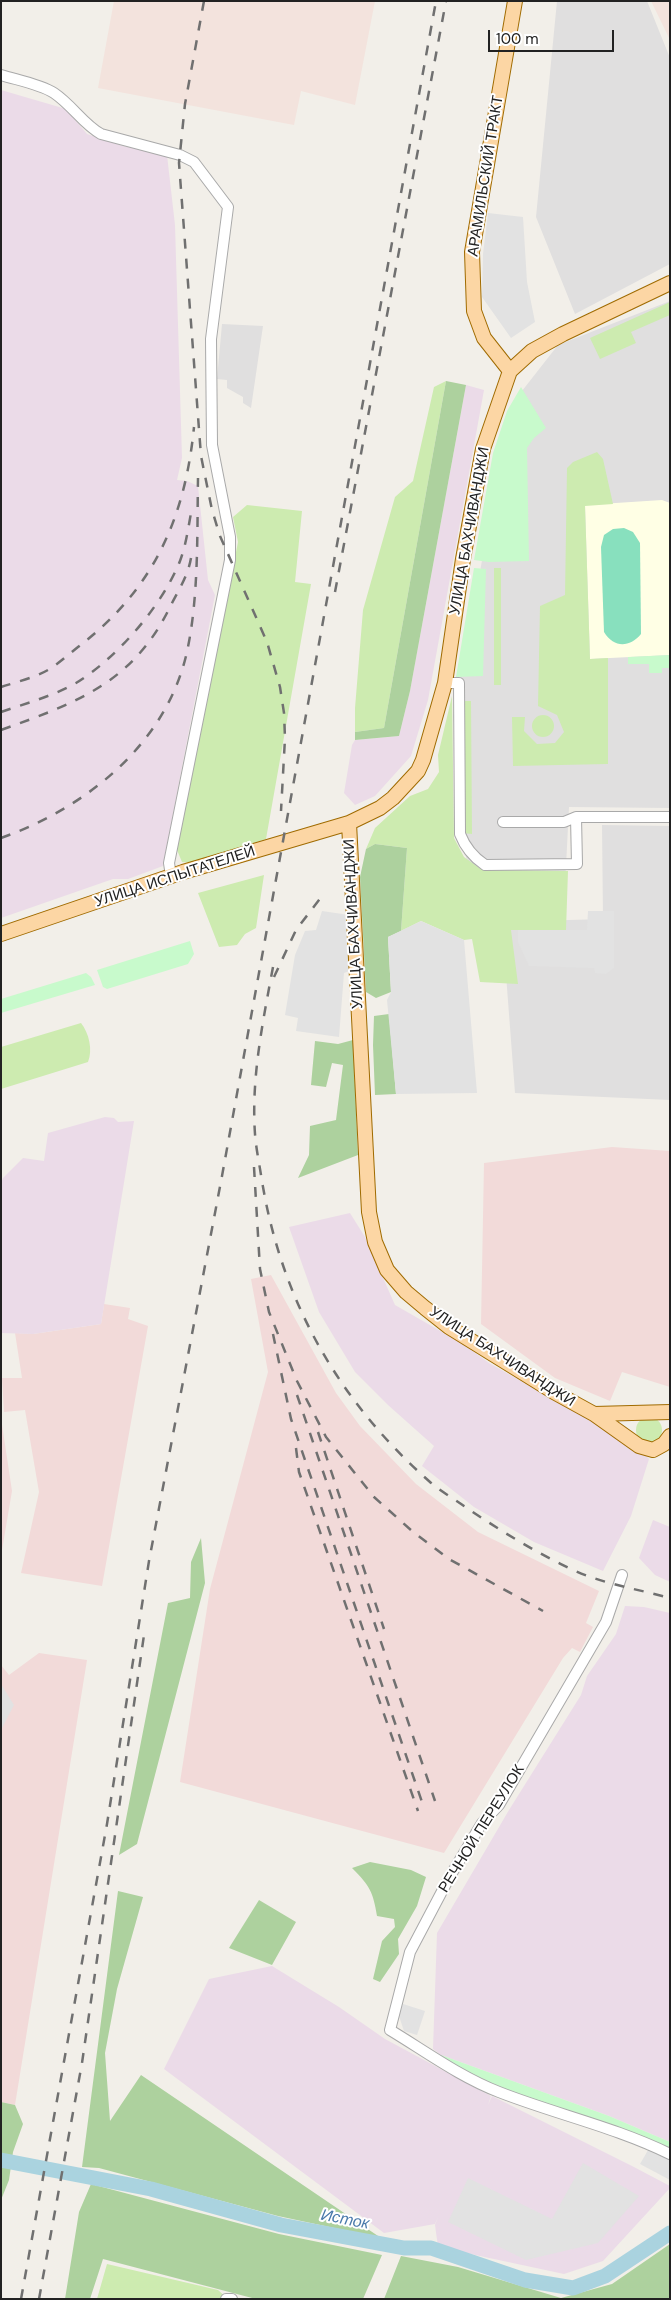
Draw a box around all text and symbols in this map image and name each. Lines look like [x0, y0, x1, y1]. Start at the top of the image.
scale bar [491, 20, 617, 52]
text: 100 m [496, 29, 539, 49]
street label: АРАМИЛЬСКИЙ ТРАКТ [464, 94, 508, 258]
street label: УЛИЦА БАХЧИВАНДЖИ [446, 446, 494, 616]
street label: УЛИЦА БАХЧИВАНДЖИ [341, 839, 367, 1009]
street label: УЛИЦА ИСПЫТАТЕЛЕЙ [92, 843, 258, 911]
street label: УЛИЦА БАХЧИВАНДЖИ [426, 1303, 578, 1411]
street label: РЕЧНОЙ ПЕРЕУЛОК [435, 1762, 529, 1896]
water label: Исток [319, 2206, 371, 2234]

